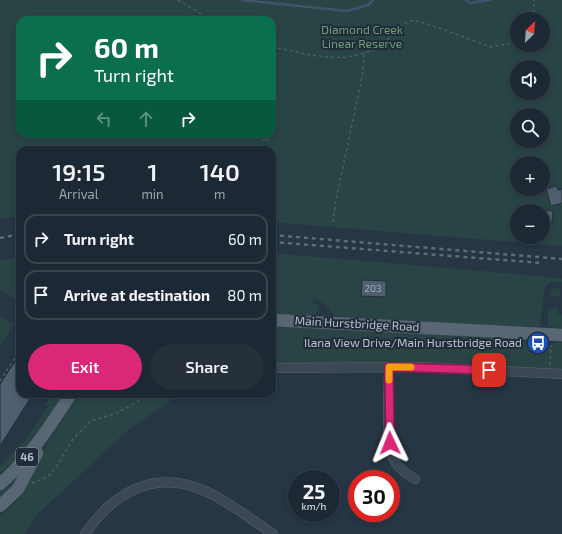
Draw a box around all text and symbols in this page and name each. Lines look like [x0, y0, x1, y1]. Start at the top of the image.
north arrow [510, 12, 550, 52]
map controls [510, 12, 550, 244]
park label: Diamond Creek Linear Reserve [321, 22, 403, 50]
text: 60 m [94, 30, 159, 64]
icon: right [28, 32, 80, 84]
button: sound [510, 60, 550, 100]
text: Turn right [94, 64, 174, 86]
icon: left [93, 108, 115, 130]
icon: ahead [135, 108, 157, 130]
icon: right [177, 108, 199, 130]
button: search [510, 108, 550, 148]
button: + [510, 156, 550, 196]
text: 19:15 [52, 157, 105, 186]
text: 1 [148, 157, 158, 186]
text: 140 [200, 157, 240, 186]
text: Arrival [59, 186, 99, 202]
text: min [141, 186, 164, 202]
text: m [214, 186, 225, 202]
button: − [510, 204, 550, 244]
icon: right [30, 228, 52, 250]
text: Turn right [64, 230, 134, 248]
text: 60 m [228, 230, 262, 248]
house number: 203 [364, 282, 382, 294]
icon: arrive [30, 284, 52, 306]
text: Arrive at destination [64, 286, 210, 304]
text: 80 m [227, 286, 262, 304]
street label: Main Hurstbridge Road [294, 313, 420, 333]
bus stop icon: Ilana View Drive/Main Hurstbridge Road [525, 330, 551, 356]
place label: Ilana View Drive/Main Hurstbridge Road [304, 335, 522, 349]
button: Exit [28, 344, 142, 390]
button: Share [150, 344, 264, 390]
pin [472, 353, 506, 387]
icon: arrive [478, 359, 500, 381]
position arrow [369, 422, 411, 464]
road number: 46 [16, 448, 38, 466]
speed limit sign: 30 [348, 470, 400, 522]
text: 25 [303, 479, 325, 503]
text: km/h [302, 500, 326, 512]

